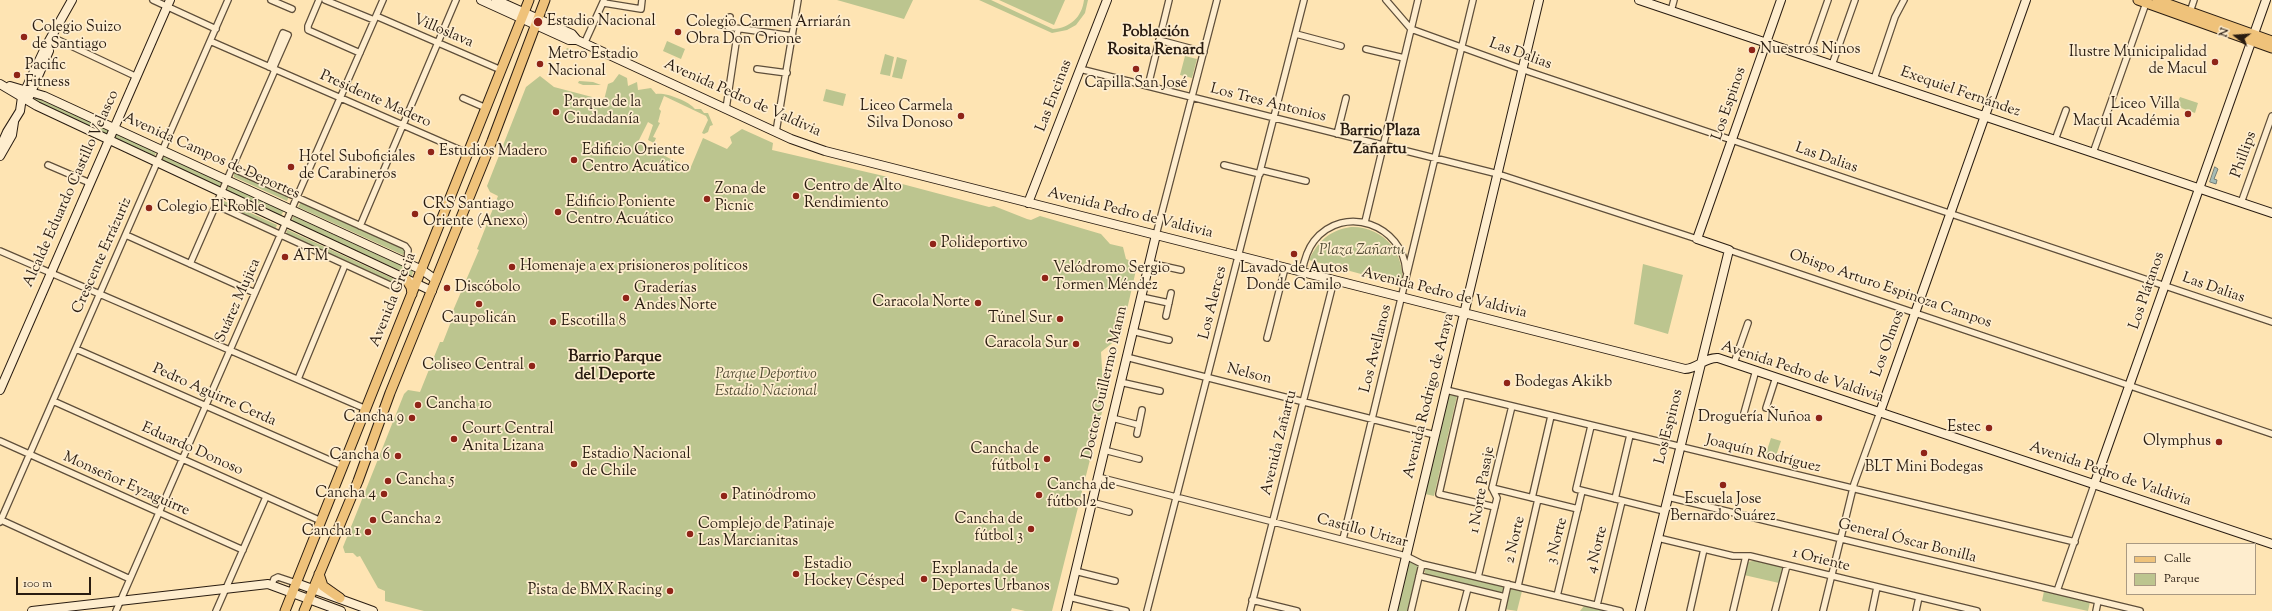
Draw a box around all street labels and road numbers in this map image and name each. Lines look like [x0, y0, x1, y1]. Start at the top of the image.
street label: Villoslava [410, 11, 476, 53]
street label: Las Dalias [1486, 35, 1554, 75]
street label: Avenida Pedro de Valdivia [661, 56, 823, 142]
street label: Las Encinas [1033, 58, 1077, 134]
street label: Exequiel Fernández [1898, 64, 2022, 122]
street label: Los Espinos [1709, 65, 1751, 143]
street label: Presidente Madero [317, 67, 433, 133]
street label: Los Tres Antonios [1208, 81, 1328, 127]
street label: Alcalde Eduardo Castillo Velasco [20, 88, 124, 290]
street label: Avenida Campos de Deportes [120, 110, 302, 204]
street label: Phillips [2228, 129, 2262, 181]
street label: Las Dalias [1792, 140, 1860, 178]
street label: Avenida Pedro de Valdivia [1045, 185, 1215, 243]
street label: Crescente Errázuriz [69, 195, 137, 317]
street label: Obispo Arturo Espinoza Campos [1786, 247, 1994, 333]
street label: Avenida Grecia [367, 250, 421, 350]
street label: Los Plátanos [2126, 250, 2170, 332]
street label: Suárez Mujica [212, 256, 266, 346]
street label: Los Alerces [1196, 265, 1232, 341]
street label: Avenida Pedro de Valdivia [1359, 265, 1529, 323]
street label: Las Dalias [2179, 270, 2247, 308]
street label: Los Avellanos [1357, 303, 1397, 395]
street label: Doctor Guillermo Mann [1080, 304, 1132, 462]
street label: Los Olmos [1869, 308, 1909, 380]
street label: Avenida Rodrigo de Araya [1401, 311, 1459, 481]
street label: Avenida Pedro de Valdivia [1718, 338, 1886, 408]
street label: Pedro Aguirre Cerda [149, 361, 279, 431]
street label: Nelson [1225, 361, 1273, 389]
street label: Los Espinos [1652, 388, 1688, 466]
street label: Avenida Zañartu [1258, 389, 1302, 497]
street label: Eduardo Donoso [138, 420, 246, 480]
street label: Joaquín Rodríguez [1704, 432, 1822, 478]
street label: Avenida Pedro de Valdivia [2027, 439, 2193, 511]
street label: 1 Norte Pasaje [1466, 445, 1500, 535]
street label: Monseñor Eyzaguirre [60, 449, 192, 521]
street label: Castillo Urizar [1314, 511, 1410, 553]
street label: 2 Norte [1502, 515, 1530, 565]
street label: 3 Norte [1544, 516, 1572, 566]
street label: General Óscar Bonilla [1836, 516, 1978, 568]
street label: 4 Norte [1583, 524, 1613, 576]
street label: 1 Oriente [1790, 545, 1852, 577]

